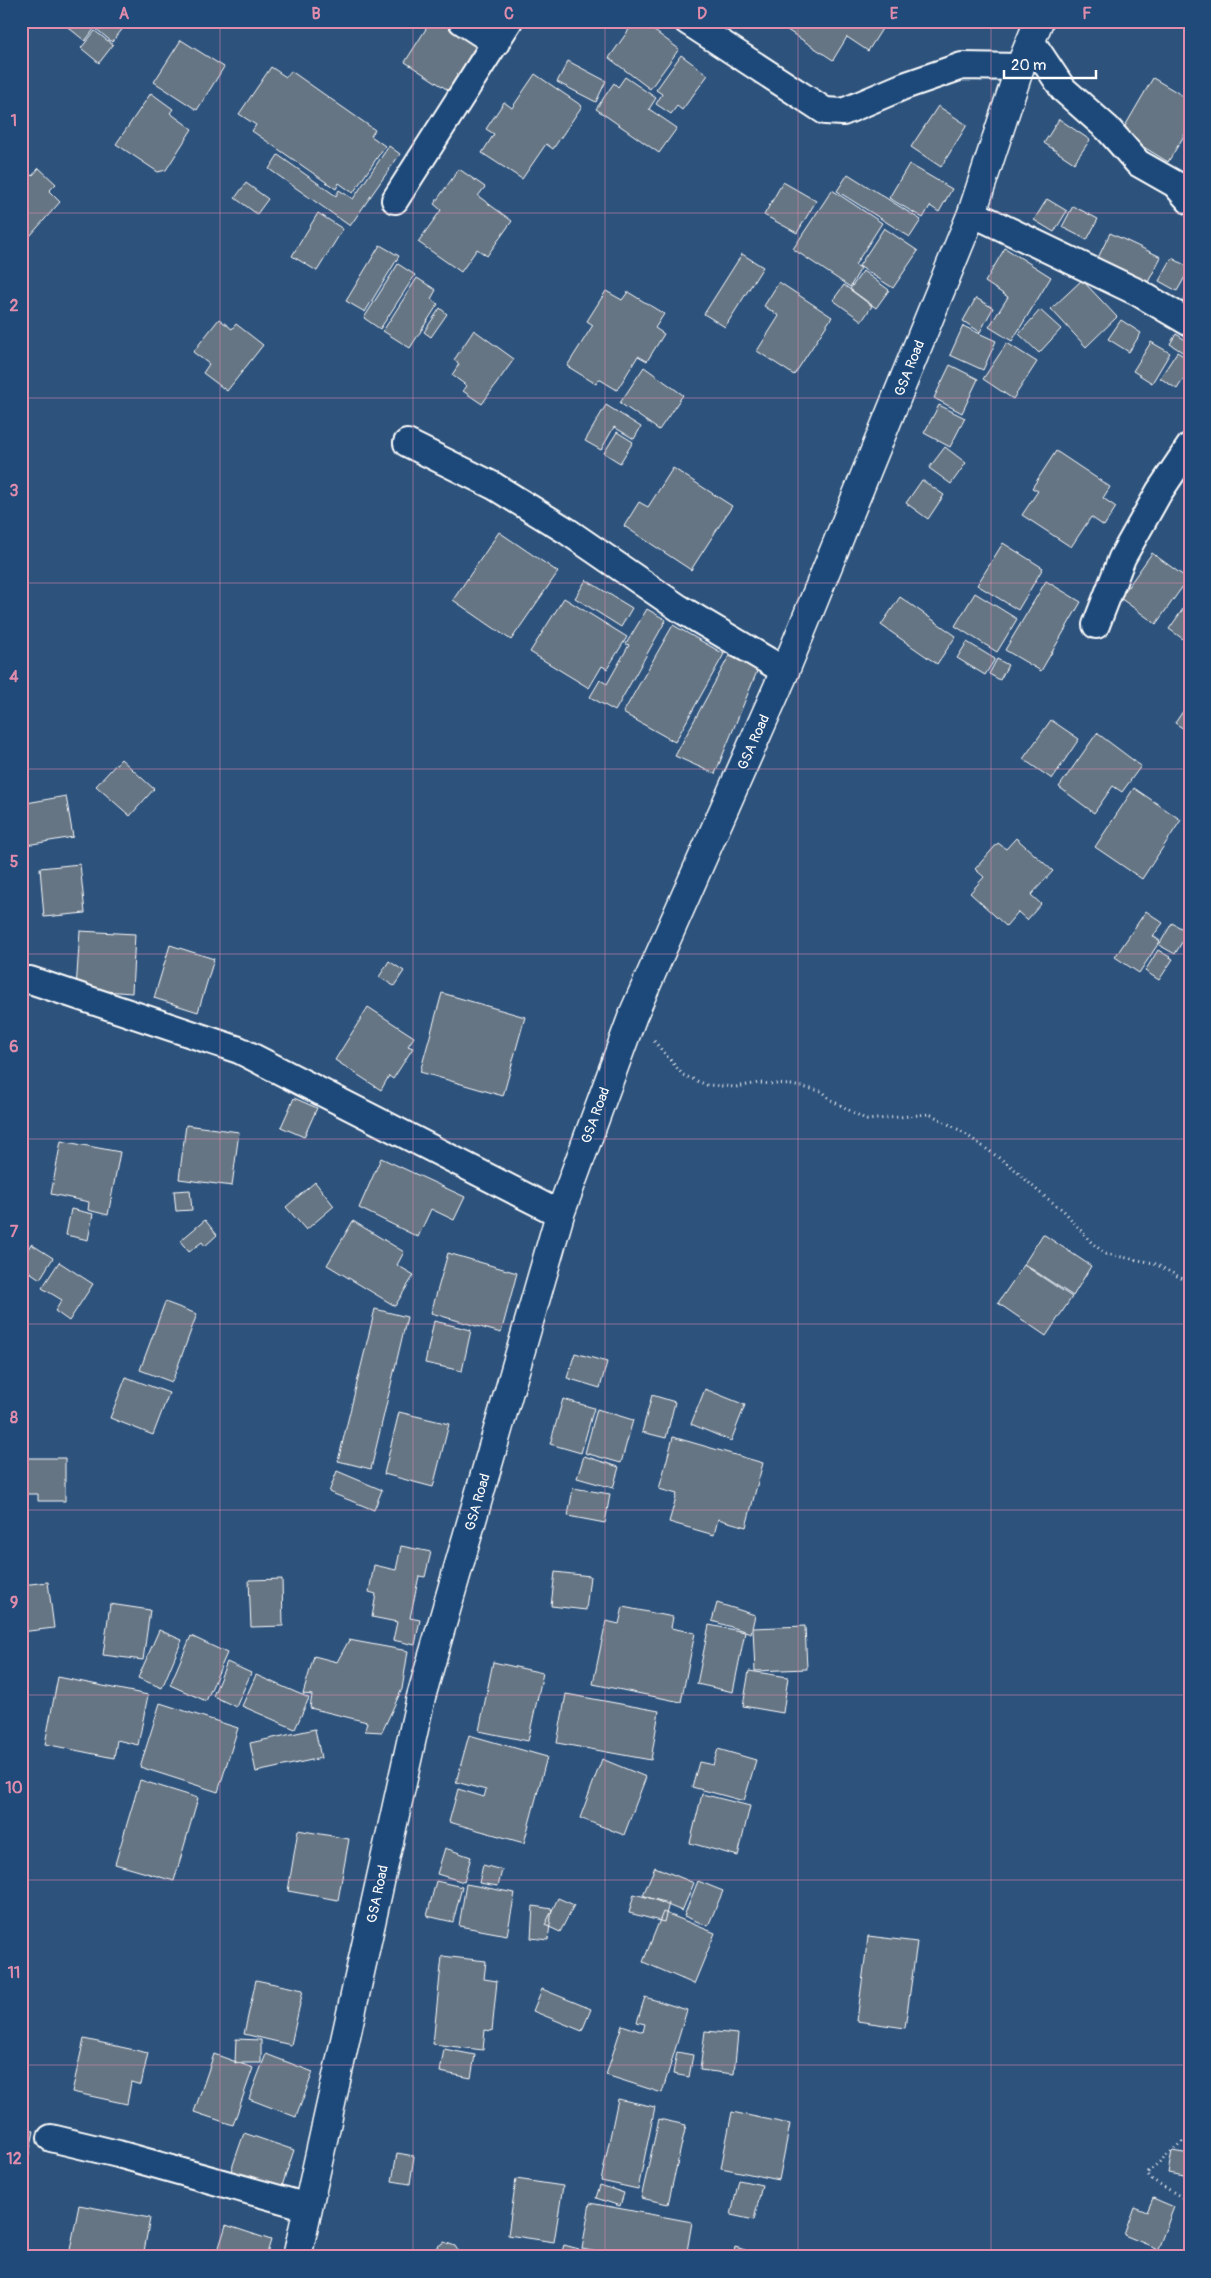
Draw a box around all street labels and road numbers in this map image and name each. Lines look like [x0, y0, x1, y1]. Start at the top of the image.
street label: GSA Road [891, 338, 928, 399]
street label: GSA Road [734, 712, 773, 772]
street label: GSA Road [577, 1085, 614, 1146]
street label: GSA Road [461, 1472, 494, 1533]
street label: GSA Road [363, 1864, 392, 1925]

